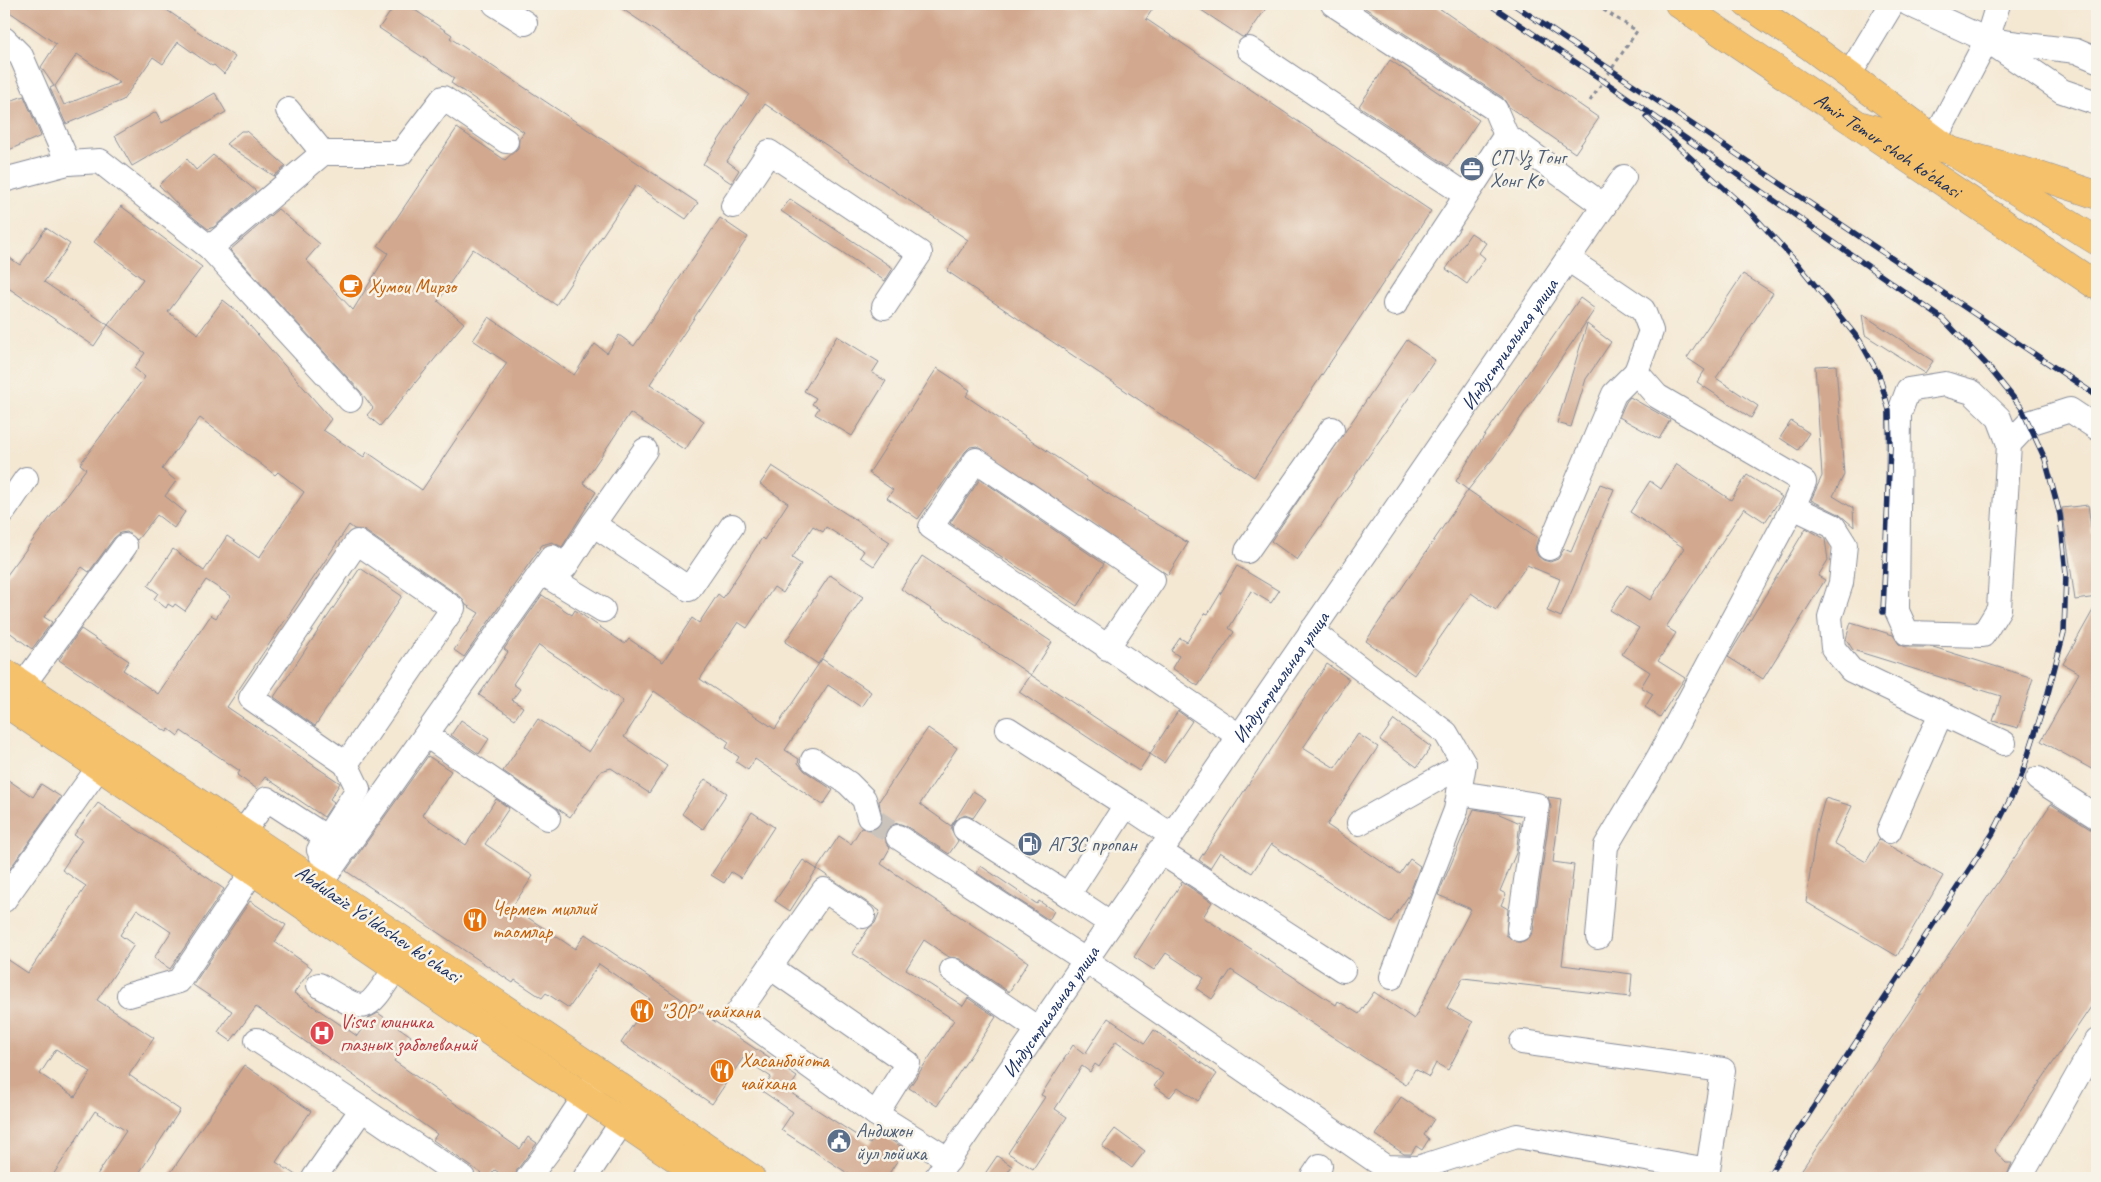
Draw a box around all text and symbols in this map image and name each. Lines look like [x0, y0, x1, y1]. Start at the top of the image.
street label: Amir Temur shoh ko'chasi [1810, 87, 1968, 205]
place label: СП Уз Тонг Хонг Ко [1490, 145, 1568, 193]
office icon: СП Уз Тонг Хонг Ко [1459, 156, 1485, 182]
street label: Индустриальная улица [1455, 272, 1564, 415]
cafe icon: Хумои Мирзо [338, 273, 364, 299]
place label: Хумои Мирзо [368, 274, 458, 299]
street label: Индустриальная улица [1226, 605, 1335, 748]
fuel station icon: АГЗС пропан [1017, 831, 1043, 857]
place label: АГЗС пропан [1048, 832, 1138, 857]
street label: Abdulaziz Yoʻldoshev koʻchasi [291, 860, 467, 990]
place label: Чермет миллий таомлар [492, 896, 599, 944]
restaurant icon: Чермет миллий таомлар [462, 907, 488, 933]
street label: Индустриальная улица [996, 939, 1106, 1082]
restaurant icon: "ЗОР" чайхана [629, 998, 655, 1024]
place label: "ЗОР" чайхана [660, 999, 762, 1024]
place label: Visus клиника глазных заболеваний [340, 1009, 479, 1057]
hospital icon: Visus клиника глазных заболеваний [309, 1020, 335, 1046]
place label: Хасанбойота чайхана [740, 1048, 831, 1096]
restaurant icon: Хасанбойота чайхана [709, 1058, 735, 1084]
place label: Андижон йул лойиха [856, 1118, 928, 1166]
public building icon: Андижон йул лойиха [826, 1128, 852, 1154]

